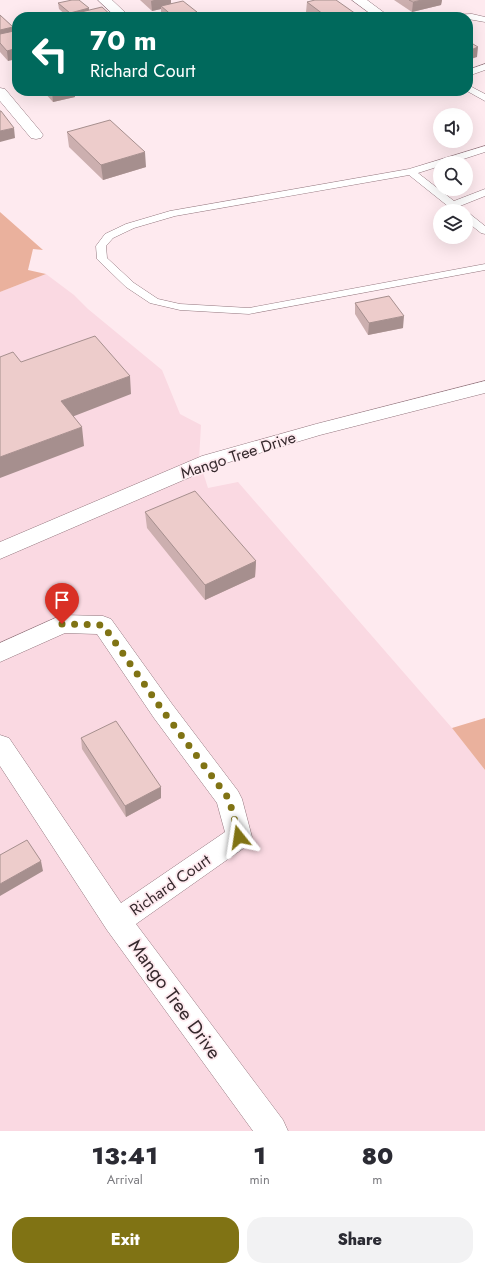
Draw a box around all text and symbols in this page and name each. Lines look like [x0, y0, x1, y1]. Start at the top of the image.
text: 70 m [90, 20, 157, 61]
icon: left [24, 28, 76, 80]
text: Richard Court [90, 58, 195, 84]
map controls [433, 108, 473, 244]
button: sound [433, 108, 473, 148]
button: search [433, 156, 473, 196]
button: layers [433, 204, 473, 244]
street label: Mango Tree Drive [177, 426, 299, 484]
pin [45, 583, 79, 624]
icon: arrive [51, 589, 73, 611]
position arrow [218, 816, 260, 858]
street label: Richard Court [125, 849, 215, 921]
street label: Mango Tree Drive [122, 933, 228, 1065]
text: 13:41 [92, 1138, 158, 1173]
text: 1 [253, 1138, 266, 1173]
text: 80 [361, 1138, 393, 1173]
text: Arrival [107, 1170, 143, 1189]
text: min [249, 1170, 270, 1189]
text: m [372, 1170, 382, 1189]
button: Exit [12, 1217, 239, 1263]
button: Share [247, 1217, 473, 1263]

